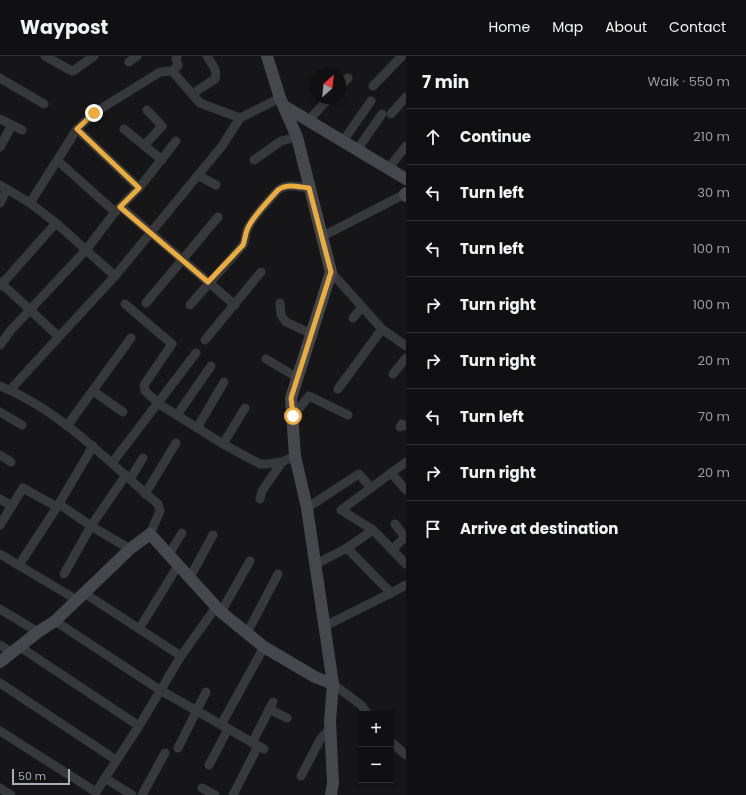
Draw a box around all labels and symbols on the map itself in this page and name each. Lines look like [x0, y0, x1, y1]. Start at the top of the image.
north arrow [310, 68, 346, 104]
route end [85, 104, 103, 122]
route start [284, 407, 302, 425]
scale bar [12, 767, 70, 786]

